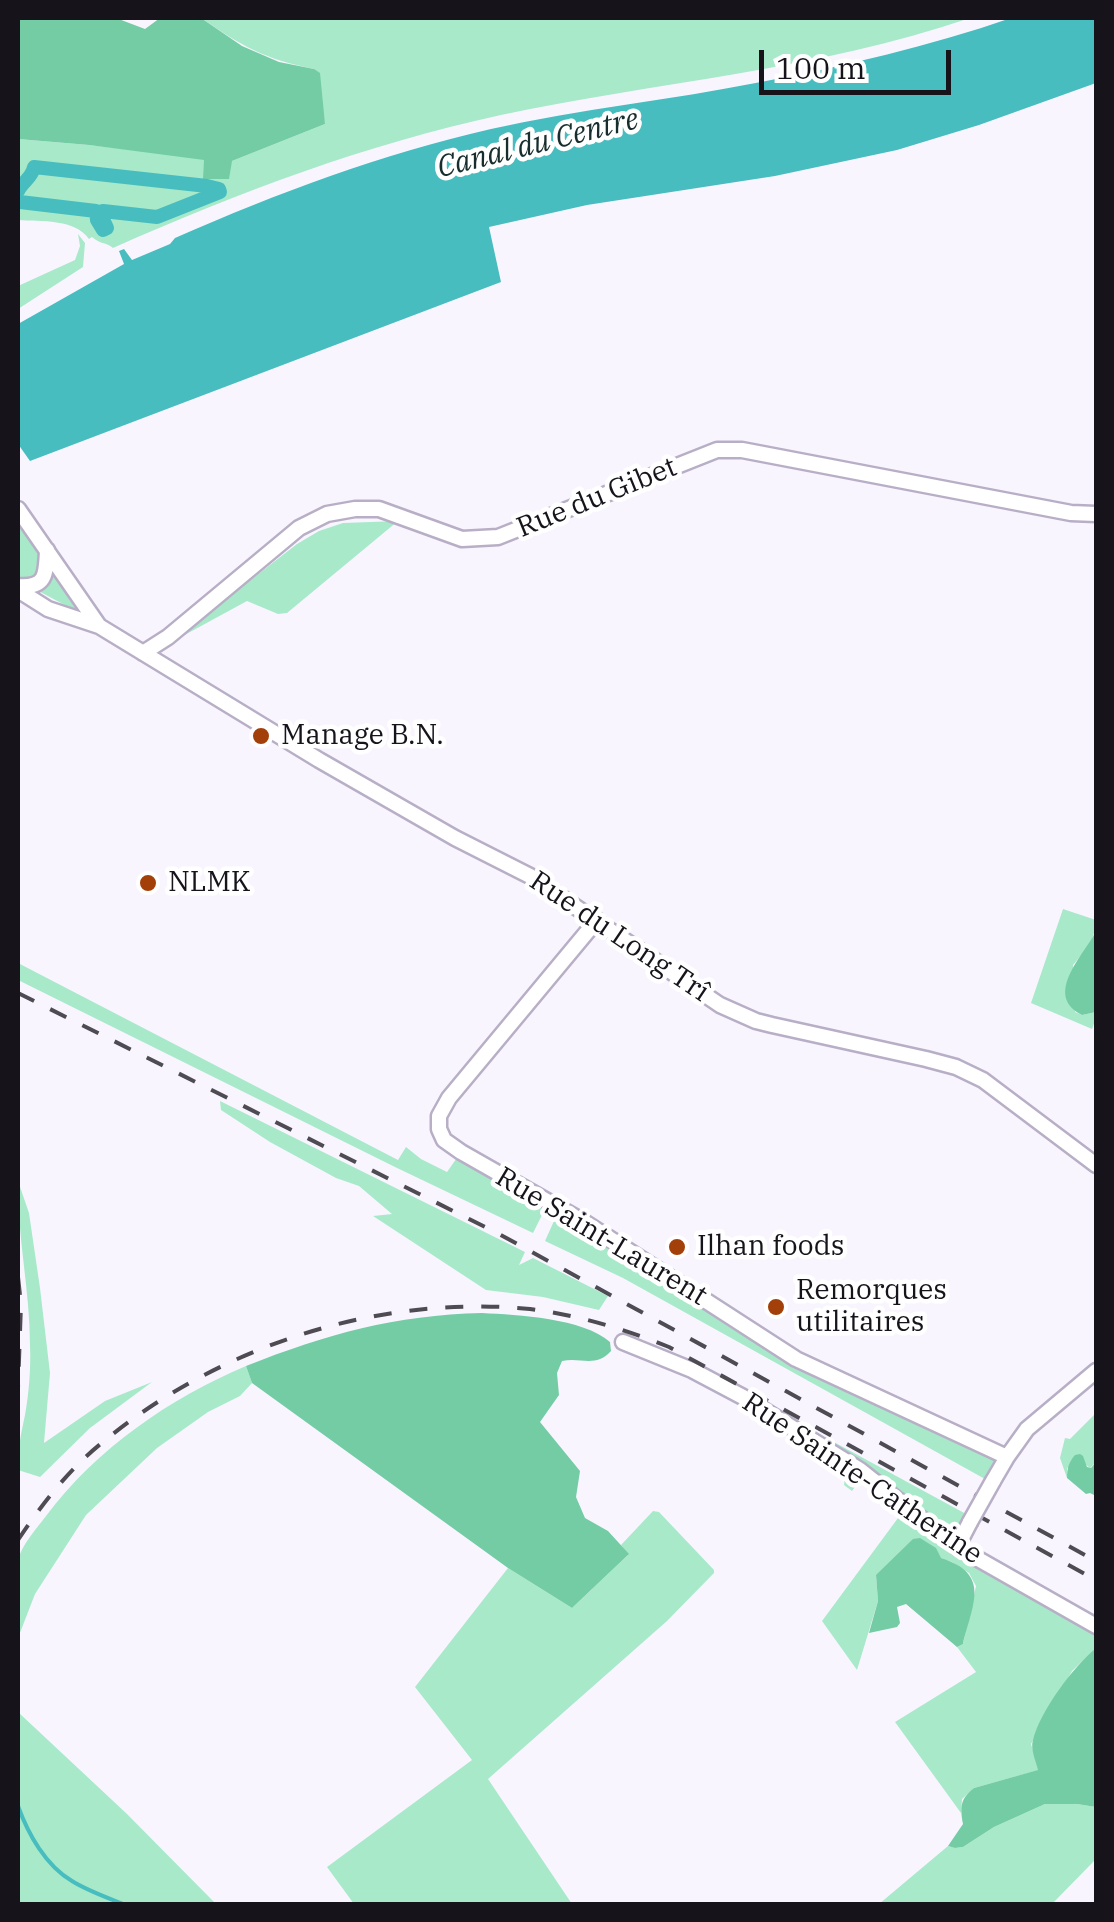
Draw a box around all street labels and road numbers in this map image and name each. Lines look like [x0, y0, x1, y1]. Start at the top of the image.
street label: Rue du Gibet [512, 451, 682, 545]
street label: Rue du Long Trî [523, 865, 715, 1009]
street label: Rue Saint-Laurent [489, 1161, 713, 1313]
street label: Rue Sainte-Catherine [736, 1386, 988, 1572]

